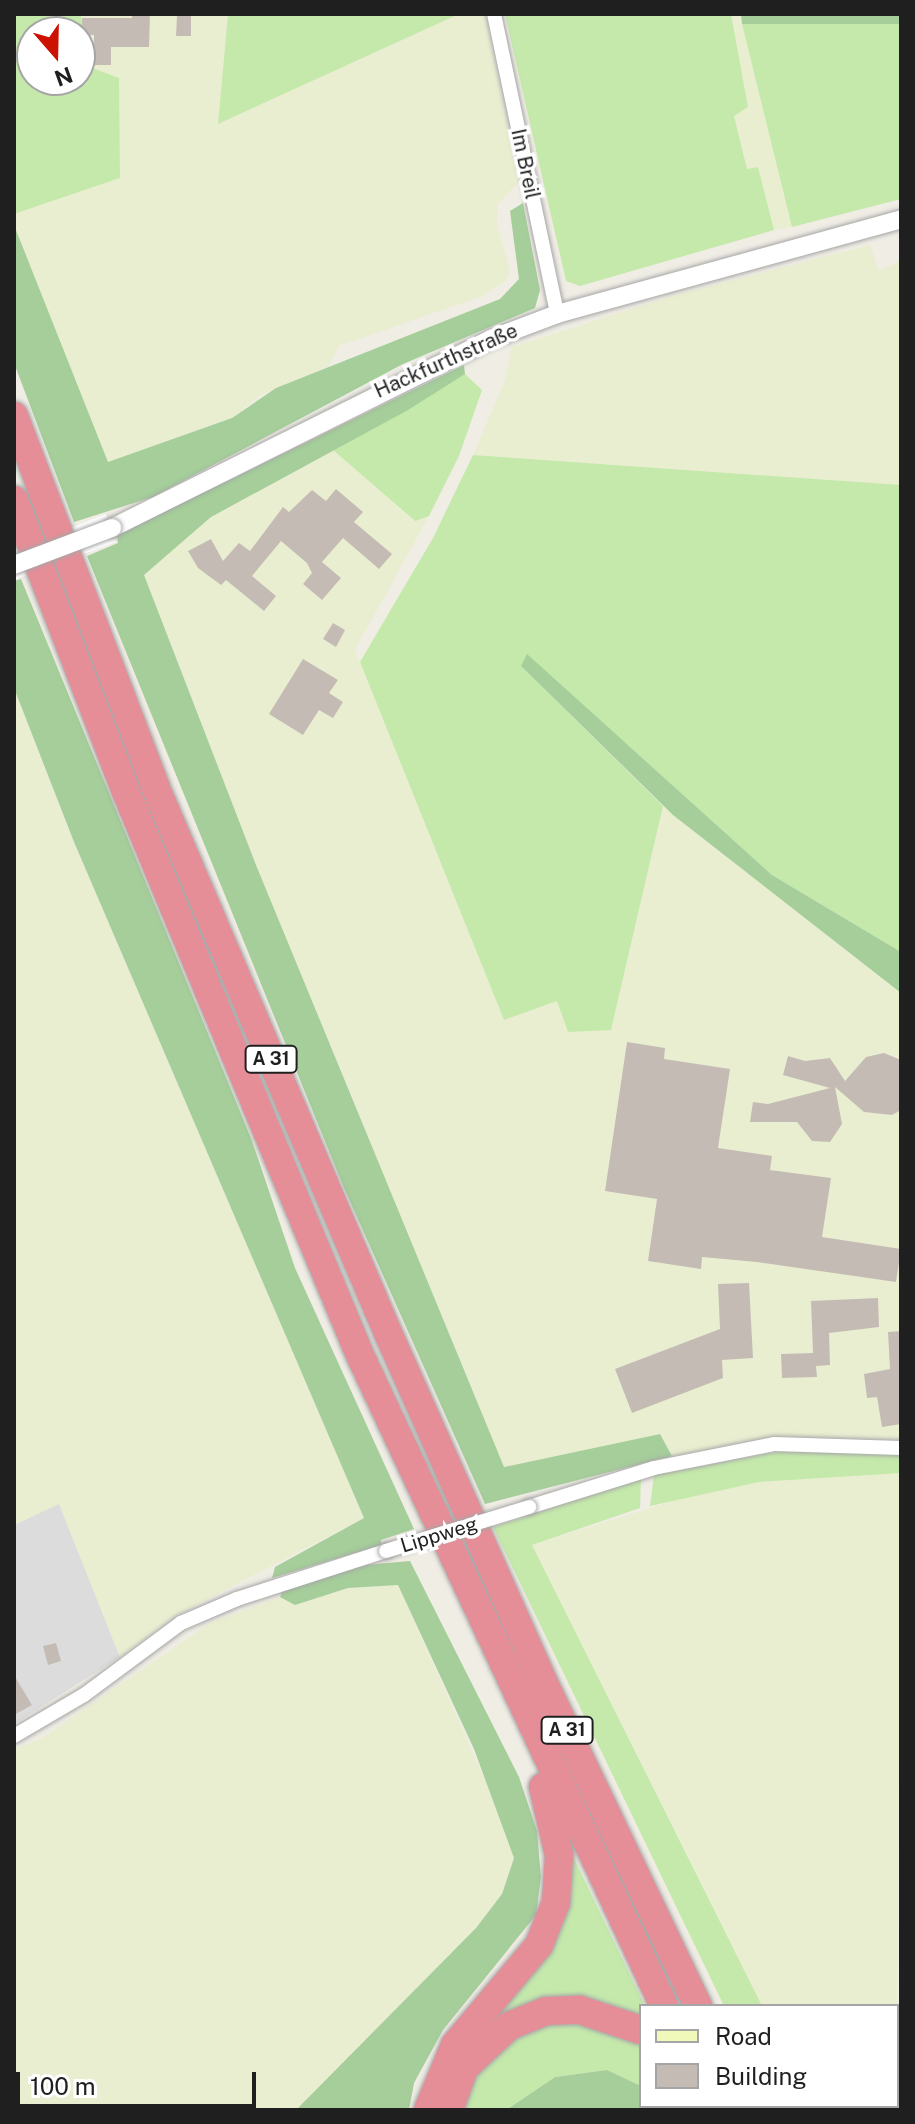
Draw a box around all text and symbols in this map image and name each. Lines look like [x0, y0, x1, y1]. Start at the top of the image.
north arrow [16, 16, 96, 96]
text: N [51, 62, 76, 92]
street label: Im Breil [506, 127, 544, 201]
street label: Hackfurthstraße [371, 319, 521, 403]
road number: A 31 [243, 1045, 299, 1073]
street label: Lippweg [398, 1512, 480, 1558]
road number: A 31 [539, 1716, 595, 1744]
legend [639, 2004, 899, 2108]
text: Road [715, 2022, 772, 2050]
scale bar [20, 2056, 260, 2106]
text: Building [715, 2062, 807, 2090]
text: 100 m [30, 2072, 96, 2100]

